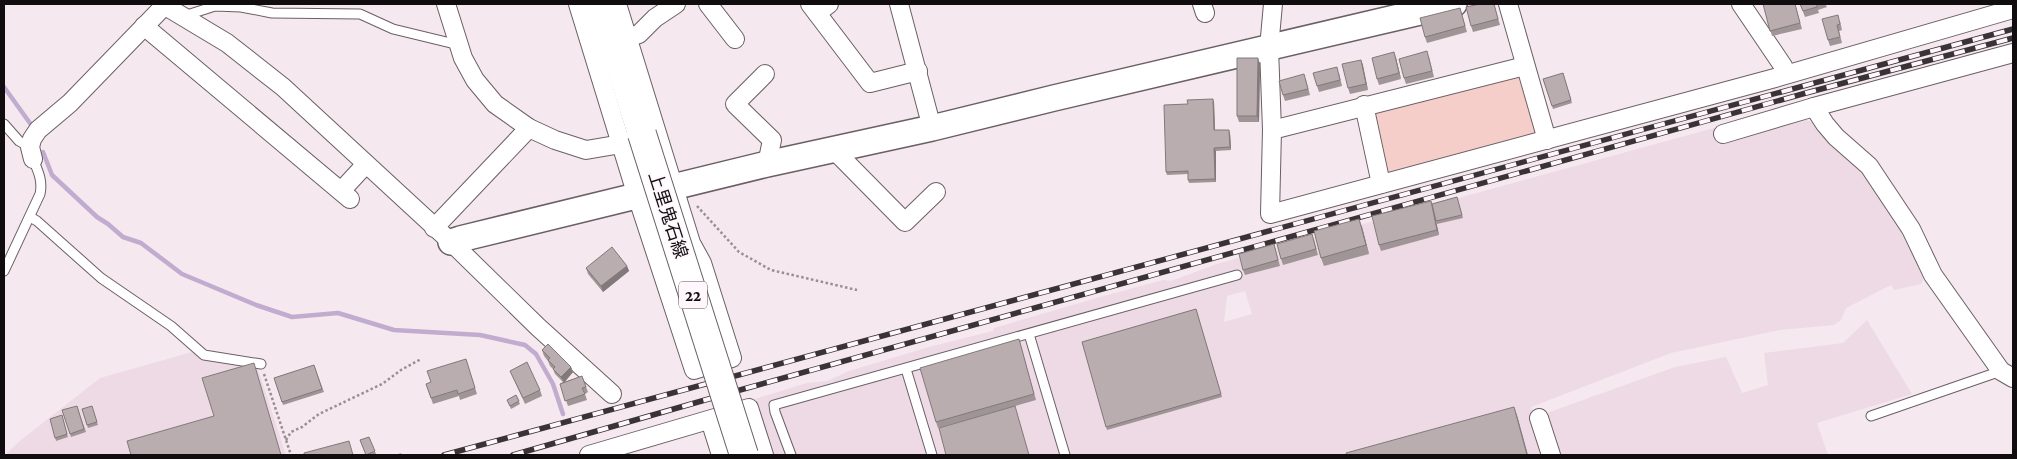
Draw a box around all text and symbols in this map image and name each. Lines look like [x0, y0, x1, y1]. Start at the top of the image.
street label: 上里鬼石線 [645, 169, 691, 261]
road number: 22 [679, 282, 707, 308]

